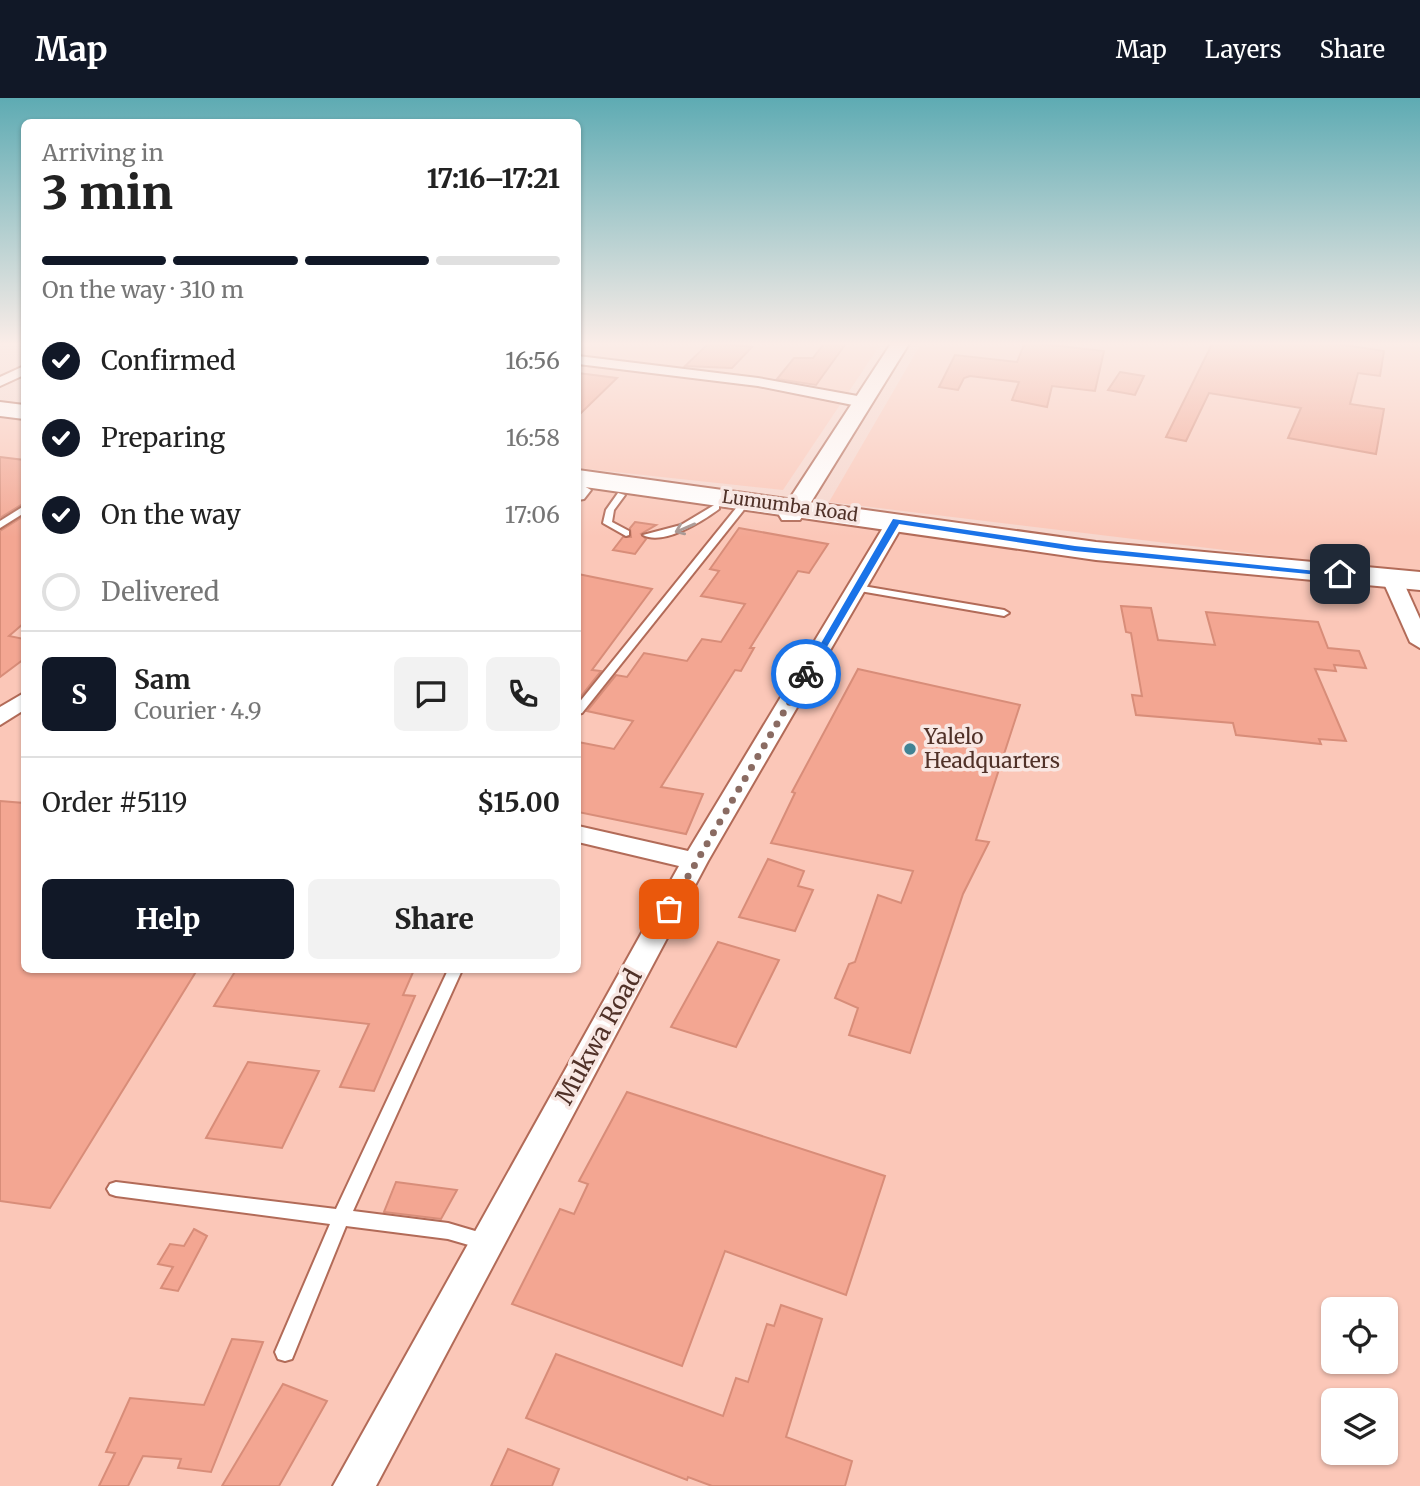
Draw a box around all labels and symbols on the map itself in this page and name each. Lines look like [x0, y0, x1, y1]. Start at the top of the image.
street label: Lumumba Road [721, 485, 860, 526]
one-way arrow [675, 522, 696, 535]
pin [1310, 544, 1370, 604]
courier [771, 639, 841, 709]
place label: Yalelo Headquarters [923, 723, 1060, 774]
marker: Yalelo Headquarters [902, 741, 918, 757]
pin [639, 879, 699, 939]
street label: Mukwa Road [549, 964, 649, 1110]

